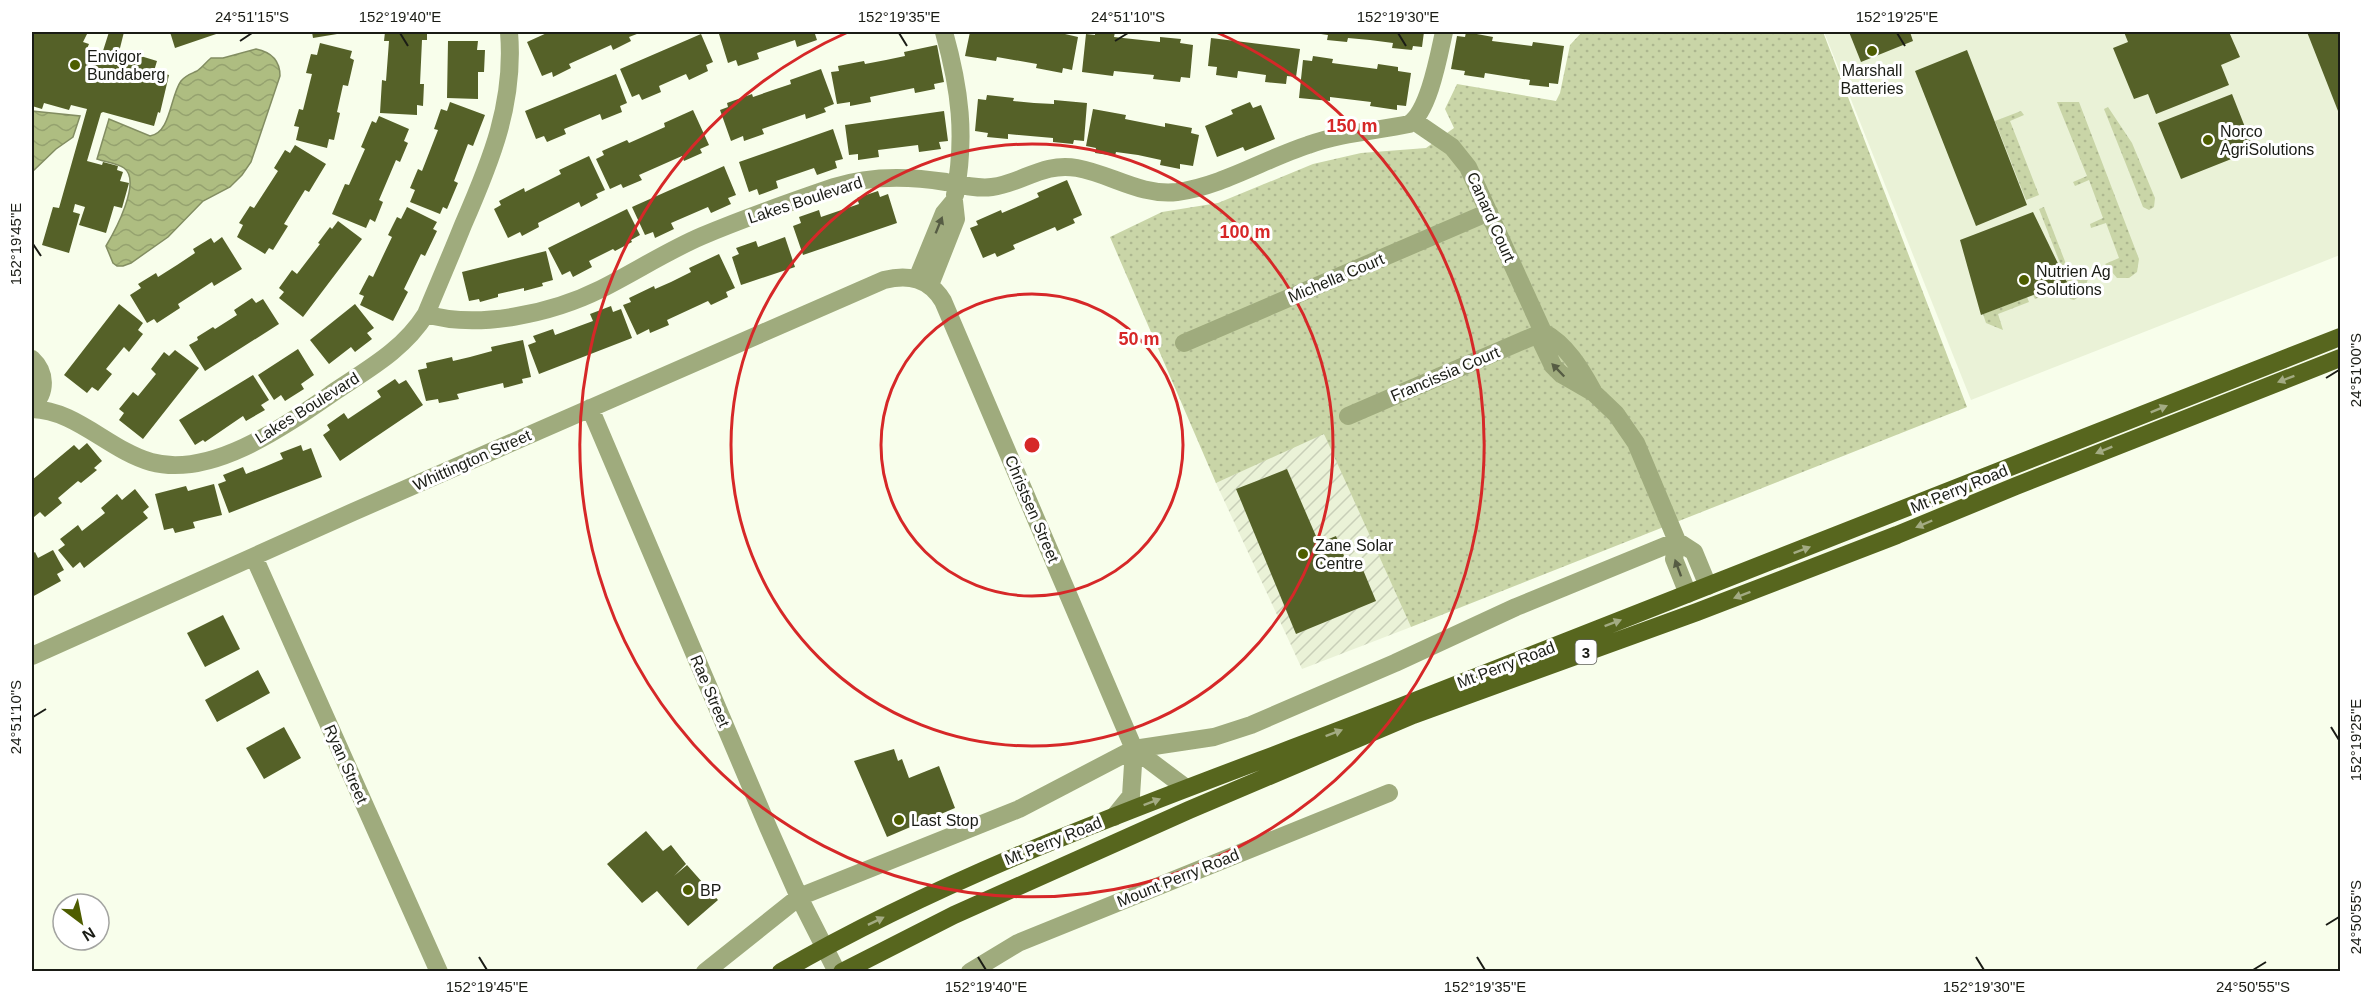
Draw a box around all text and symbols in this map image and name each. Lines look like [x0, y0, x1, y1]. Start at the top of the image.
text: 24°51'15"S [215, 8, 289, 25]
text: 152°19'40"E [359, 8, 441, 25]
text: 152°19'35"E [858, 8, 940, 25]
text: 24°51'10"S [1091, 8, 1165, 25]
text: 152°19'30"E [1357, 8, 1439, 25]
text: 152°19'25"E [1856, 8, 1938, 25]
marker: Marshall Batteries [1865, 44, 1879, 58]
place label: Envigor Bundaberg [87, 48, 165, 83]
marker: Envigor Bundaberg [68, 58, 82, 72]
place label: Marshall Batteries [1840, 62, 1904, 97]
text: 150 m [1326, 116, 1378, 136]
place label: Norco AgriSolutions [2220, 123, 2314, 158]
marker: Norco AgriSolutions [2201, 133, 2215, 147]
street label: Canard Court [1464, 170, 1519, 265]
street label: Lakes Boulevard [746, 174, 864, 226]
text: 152°19'45"E [7, 203, 24, 285]
one-way arrow [934, 215, 944, 233]
text: 100 m [1219, 222, 1271, 242]
street label: Michella Court [1286, 250, 1387, 306]
place label: Nutrien Ag Solutions [2036, 263, 2111, 298]
marker: Nutrien Ag Solutions [2017, 273, 2031, 287]
text: 50 m [1118, 329, 1160, 349]
text: 24°51'00"S [2347, 333, 2364, 407]
street label: Francissia Court [1388, 343, 1502, 405]
one-way arrow [1552, 363, 1566, 377]
street label: Lakes Boulevard [252, 369, 362, 447]
one-way arrow [2277, 375, 2295, 384]
one-way arrow [2150, 404, 2168, 413]
street label: Whittington Street [410, 426, 534, 494]
centre of rings [1022, 435, 1042, 455]
one-way arrow [2095, 446, 2113, 456]
street label: Christsen Street [1002, 453, 1062, 566]
street label: Mt Perry Road [1908, 462, 2010, 516]
one-way arrow [1915, 520, 1933, 529]
place label: Zane Solar Centre [1315, 537, 1394, 572]
one-way arrow [1793, 545, 1811, 554]
marker: Zane Solar Centre [1296, 547, 1310, 561]
one-way arrow [1672, 559, 1682, 577]
one-way arrow [1733, 590, 1751, 600]
one-way arrow [1604, 618, 1622, 627]
street label: Mt Perry Road [1455, 639, 1557, 691]
road number: 3 [1576, 640, 1596, 664]
street label: Rae Street [687, 652, 733, 730]
text: 24°51'10"S [7, 680, 24, 754]
text: 152°19'25"E [2347, 699, 2364, 781]
street label: Ryan Street [321, 722, 371, 807]
one-way arrow [1325, 727, 1343, 737]
one-way arrow [1143, 797, 1161, 807]
place label: Last Stop [911, 812, 979, 829]
marker: Last Stop [892, 813, 906, 827]
street label: Mt Perry Road [1002, 814, 1104, 868]
street label: Mount Perry Road [1115, 846, 1241, 910]
text: 24°50'55"S [2347, 880, 2364, 954]
place label: BP [700, 882, 721, 899]
marker: BP [681, 883, 695, 897]
north arrow [51, 892, 111, 952]
one-way arrow [868, 916, 885, 926]
text: N [79, 924, 98, 945]
text: 152°19'45"E [446, 978, 528, 995]
text: 152°19'40"E [945, 978, 1027, 995]
text: 152°19'35"E [1444, 978, 1526, 995]
text: 152°19'30"E [1943, 978, 2025, 995]
text: 24°50'55"S [2216, 978, 2290, 995]

